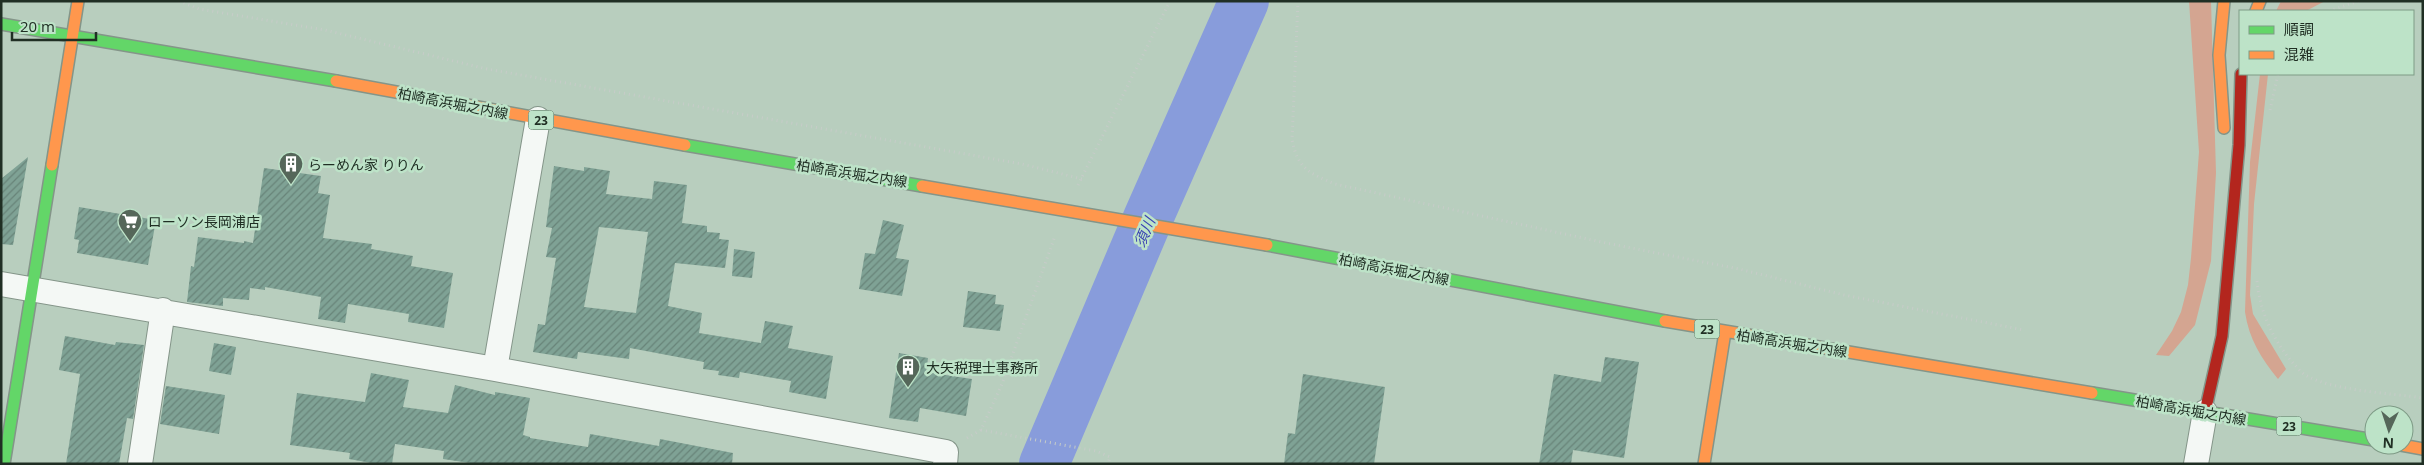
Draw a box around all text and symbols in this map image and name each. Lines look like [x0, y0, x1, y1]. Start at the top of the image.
scale bar [12, 10, 96, 42]
legend [2239, 10, 2414, 75]
text: 20 m [20, 16, 55, 36]
text: 順調 [2284, 19, 2314, 39]
text: 混雑 [2284, 44, 2314, 64]
street label: 柏崎高浜堀之内線 [396, 83, 510, 123]
road number: 23 [528, 110, 554, 130]
building icon: らーめん家 りりん [278, 151, 304, 185]
place label: らーめん家 りりん [308, 155, 424, 174]
street label: 柏崎高浜堀之内線 [795, 155, 909, 191]
supermarket icon: ローソン長岡浦店 [117, 208, 143, 242]
place label: ローソン長岡浦店 [148, 212, 260, 231]
water label: 須川 [1129, 212, 1160, 250]
street label: 柏崎高浜堀之内線 [1337, 249, 1451, 289]
road number: 23 [1694, 320, 1720, 338]
street label: 柏崎高浜堀之内線 [1735, 325, 1849, 361]
building icon: 大矢税理士事務所 [895, 354, 921, 388]
place label: 大矢税理士事務所 [926, 358, 1038, 377]
street label: 柏崎高浜堀之内線 [2134, 391, 2248, 429]
north arrow [2364, 405, 2414, 455]
road number: 23 [2276, 416, 2302, 436]
text: N [2382, 434, 2394, 453]

